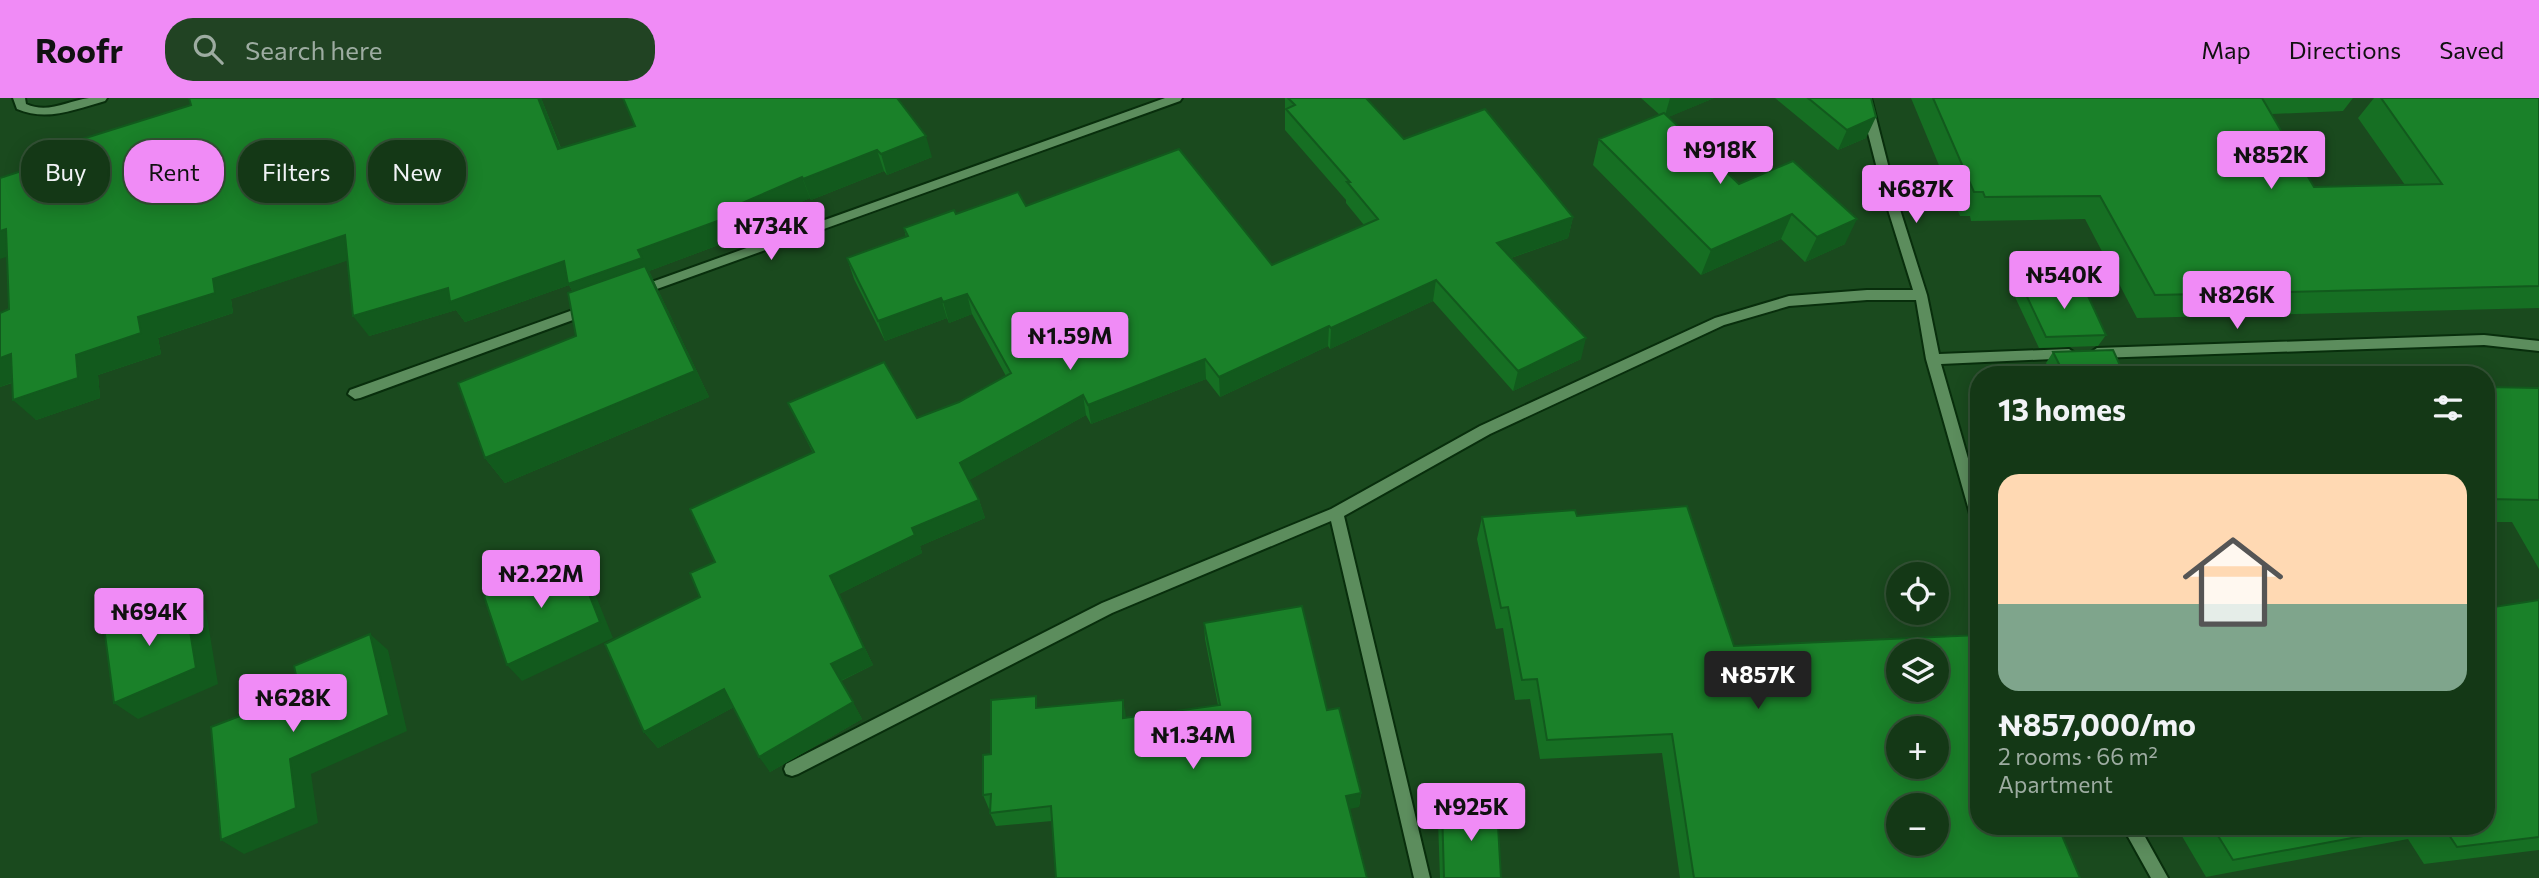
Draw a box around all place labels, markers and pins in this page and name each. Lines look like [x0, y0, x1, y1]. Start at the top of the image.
pin: ₦918K [1671, 126, 1769, 186]
pin: ₦852K [2222, 132, 2320, 191]
pin: ₦687K [1867, 166, 1965, 225]
pin: ₦734K [722, 202, 820, 262]
pin: ₦540K [2015, 252, 2113, 311]
pin: ₦826K [2188, 272, 2286, 331]
pin: ₦1.59M [1013, 313, 1127, 372]
pin: ₦2.22M [484, 550, 598, 610]
pin: ₦694K [100, 588, 198, 648]
pin: ₦857K [1709, 652, 1807, 711]
pin: ₦628K [244, 674, 342, 734]
pin: ₦1.34M [1136, 712, 1250, 771]
pin: ₦925K [1422, 784, 1520, 843]

